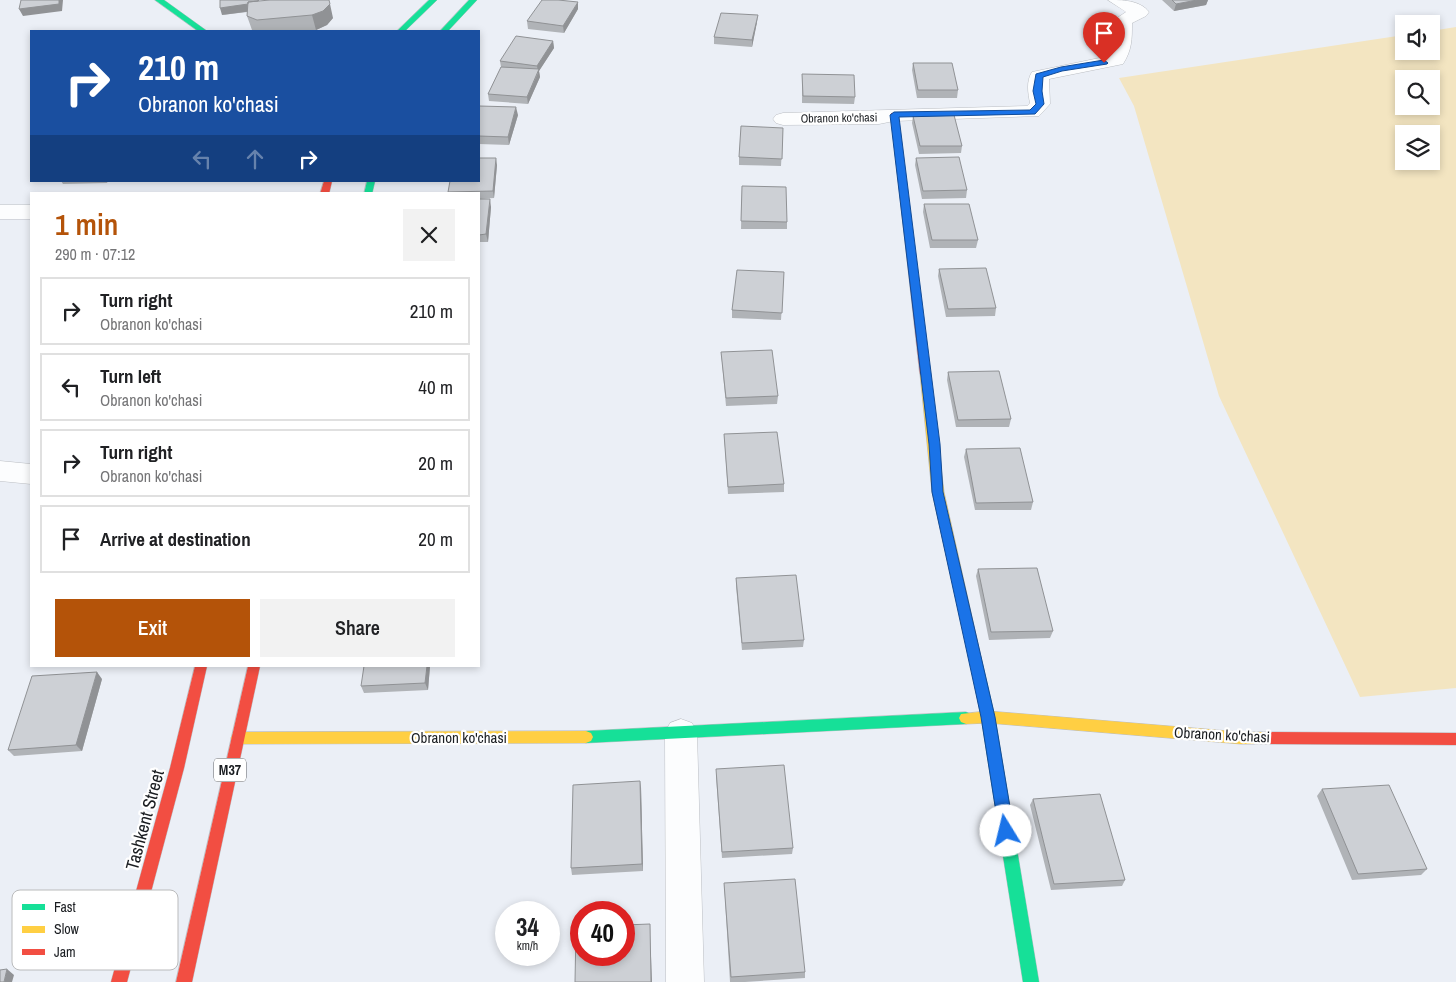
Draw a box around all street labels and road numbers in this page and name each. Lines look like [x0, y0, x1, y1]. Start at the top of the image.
street label: Obranon ko'chasi [800, 109, 878, 127]
street label: Obranon ko'chasi [1174, 722, 1271, 747]
street label: Obranon ko'chasi [411, 727, 507, 748]
road number: M37 [214, 758, 246, 782]
street label: Tashkent Street [119, 767, 170, 873]

